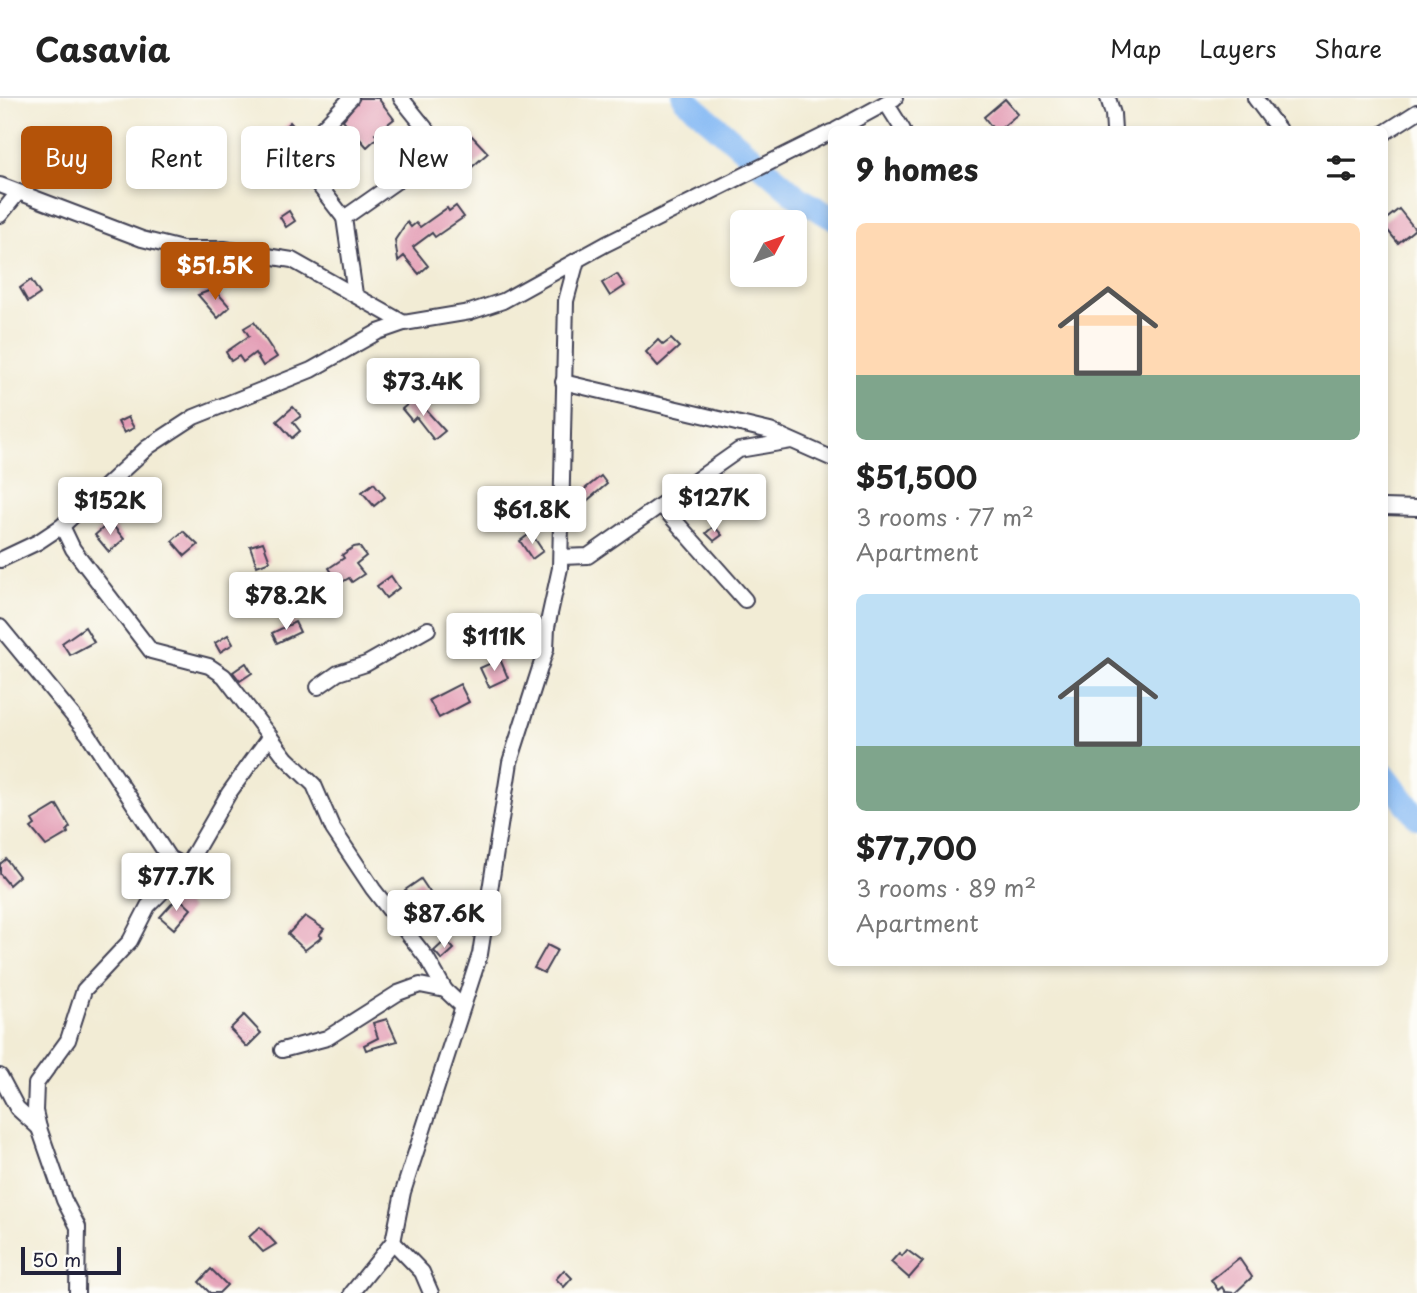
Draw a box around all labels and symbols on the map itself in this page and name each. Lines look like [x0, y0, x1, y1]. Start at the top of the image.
north arrow [730, 210, 807, 287]
pin: $51.5K [158, 242, 272, 302]
pin: $73.4K [366, 358, 480, 418]
pin: $127K [665, 474, 763, 534]
pin: $152K [61, 478, 159, 537]
pin: $61.8K [475, 486, 589, 546]
pin: $78.2K [229, 573, 343, 632]
pin: $111K [445, 614, 543, 673]
pin: $77.7K [119, 854, 233, 913]
pin: $87.6K [387, 890, 501, 950]
scale bar [21, 1244, 121, 1276]

